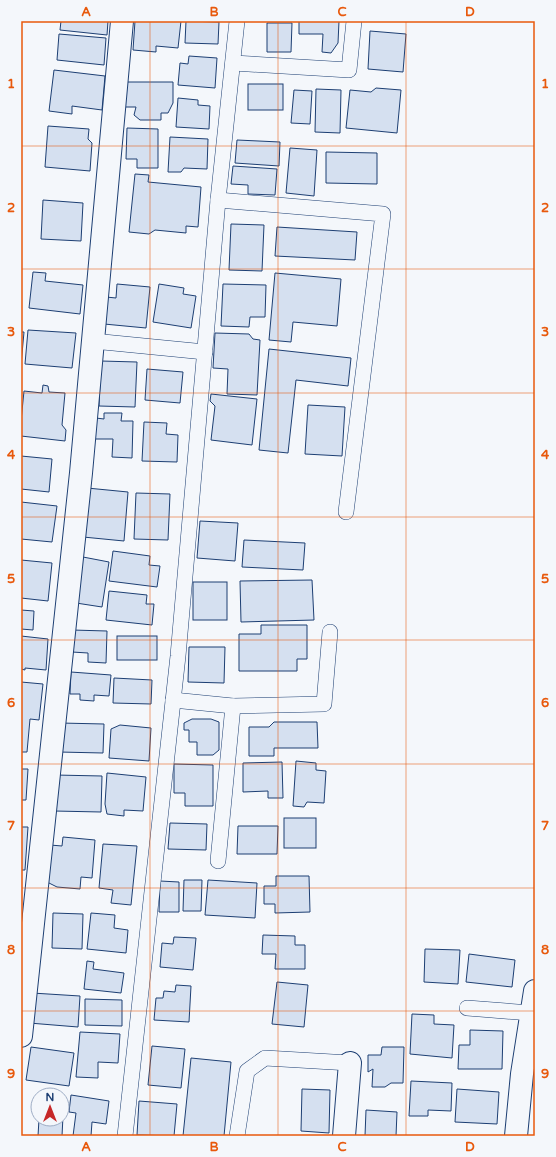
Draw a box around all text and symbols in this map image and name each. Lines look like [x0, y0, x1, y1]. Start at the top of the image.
text: A [81, 4, 91, 20]
text: B [209, 4, 219, 20]
text: C [337, 4, 347, 20]
text: D [465, 4, 475, 20]
text: 1 [7, 76, 15, 92]
text: 1 [541, 76, 549, 92]
text: 2 [7, 200, 15, 216]
text: 2 [541, 200, 549, 216]
text: 3 [7, 324, 15, 340]
text: 3 [541, 324, 549, 340]
text: 4 [7, 447, 16, 463]
text: 4 [541, 447, 550, 463]
text: 5 [7, 571, 15, 587]
text: 5 [541, 571, 549, 587]
text: 6 [7, 695, 15, 711]
text: 6 [541, 695, 549, 711]
text: 7 [7, 818, 15, 834]
text: 7 [541, 818, 549, 834]
text: 8 [7, 942, 15, 958]
text: 8 [541, 942, 549, 958]
text: 9 [7, 1066, 15, 1082]
text: 9 [541, 1066, 549, 1082]
north arrow [30, 1087, 70, 1127]
text: N [46, 1091, 54, 1104]
text: A [81, 1139, 91, 1155]
text: B [209, 1139, 219, 1155]
text: C [337, 1139, 347, 1155]
text: D [465, 1139, 475, 1155]

